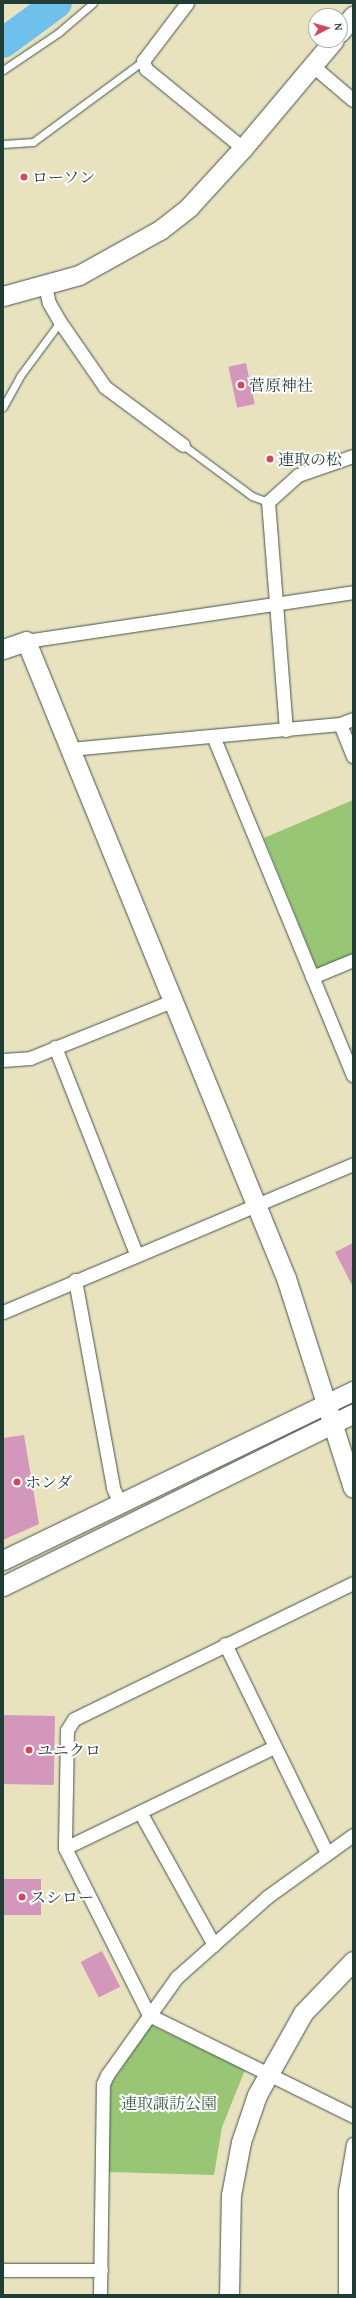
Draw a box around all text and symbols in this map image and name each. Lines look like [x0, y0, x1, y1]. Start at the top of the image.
north arrow [308, 8, 348, 48]
text: N [331, 22, 347, 31]
place label: ローソン [32, 167, 96, 187]
marker: ローソン [19, 172, 29, 182]
place label: 菅原神社 [249, 375, 313, 395]
marker: 菅原神社 [236, 380, 246, 390]
place label: 連取の松 [278, 449, 342, 469]
marker: 連取の松 [265, 454, 275, 464]
place label: ホンダ [25, 1472, 73, 1492]
marker: ホンダ [12, 1477, 22, 1487]
place label: ユニクロ [37, 1740, 101, 1760]
marker: ユニクロ [24, 1745, 34, 1755]
place label: スシロー [30, 1887, 94, 1907]
marker: スシロー [17, 1892, 27, 1902]
park label: 連取諏訪公園 [121, 2093, 217, 2113]

